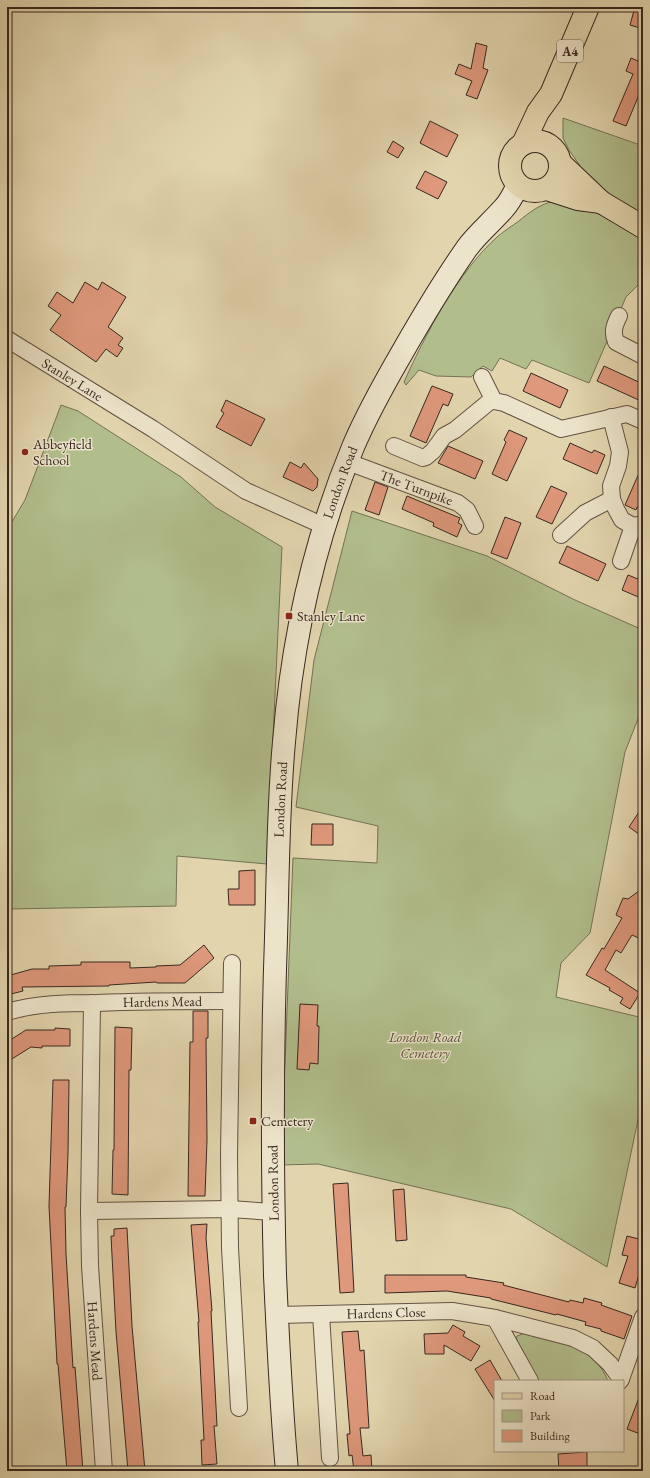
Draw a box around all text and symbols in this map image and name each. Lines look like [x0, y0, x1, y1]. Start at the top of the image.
road number: A4 [557, 40, 583, 62]
street label: Stanley Lane [39, 354, 107, 405]
place label: Abbeyfield School [32, 435, 93, 469]
street label: London Road [318, 443, 362, 521]
marker: Abbeyfield School [20, 447, 30, 457]
street label: The Turnpike [377, 466, 456, 509]
place label: Stanley Lane [297, 607, 366, 625]
marker: Stanley Lane [284, 611, 294, 621]
street label: London Road [270, 760, 291, 838]
street label: Hardens Mead [122, 992, 203, 1011]
park label: London Road Cemetery [388, 1028, 462, 1062]
place label: Cemetery [261, 1112, 314, 1130]
marker: Cemetery [248, 1116, 258, 1126]
street label: London Road [263, 1144, 283, 1221]
street label: Hardens Mead [83, 1301, 107, 1382]
street label: Hardens Close [346, 1303, 426, 1322]
legend [494, 1380, 624, 1452]
text: Road [530, 1388, 556, 1404]
text: Park [530, 1408, 551, 1424]
text: Building [530, 1428, 571, 1444]

